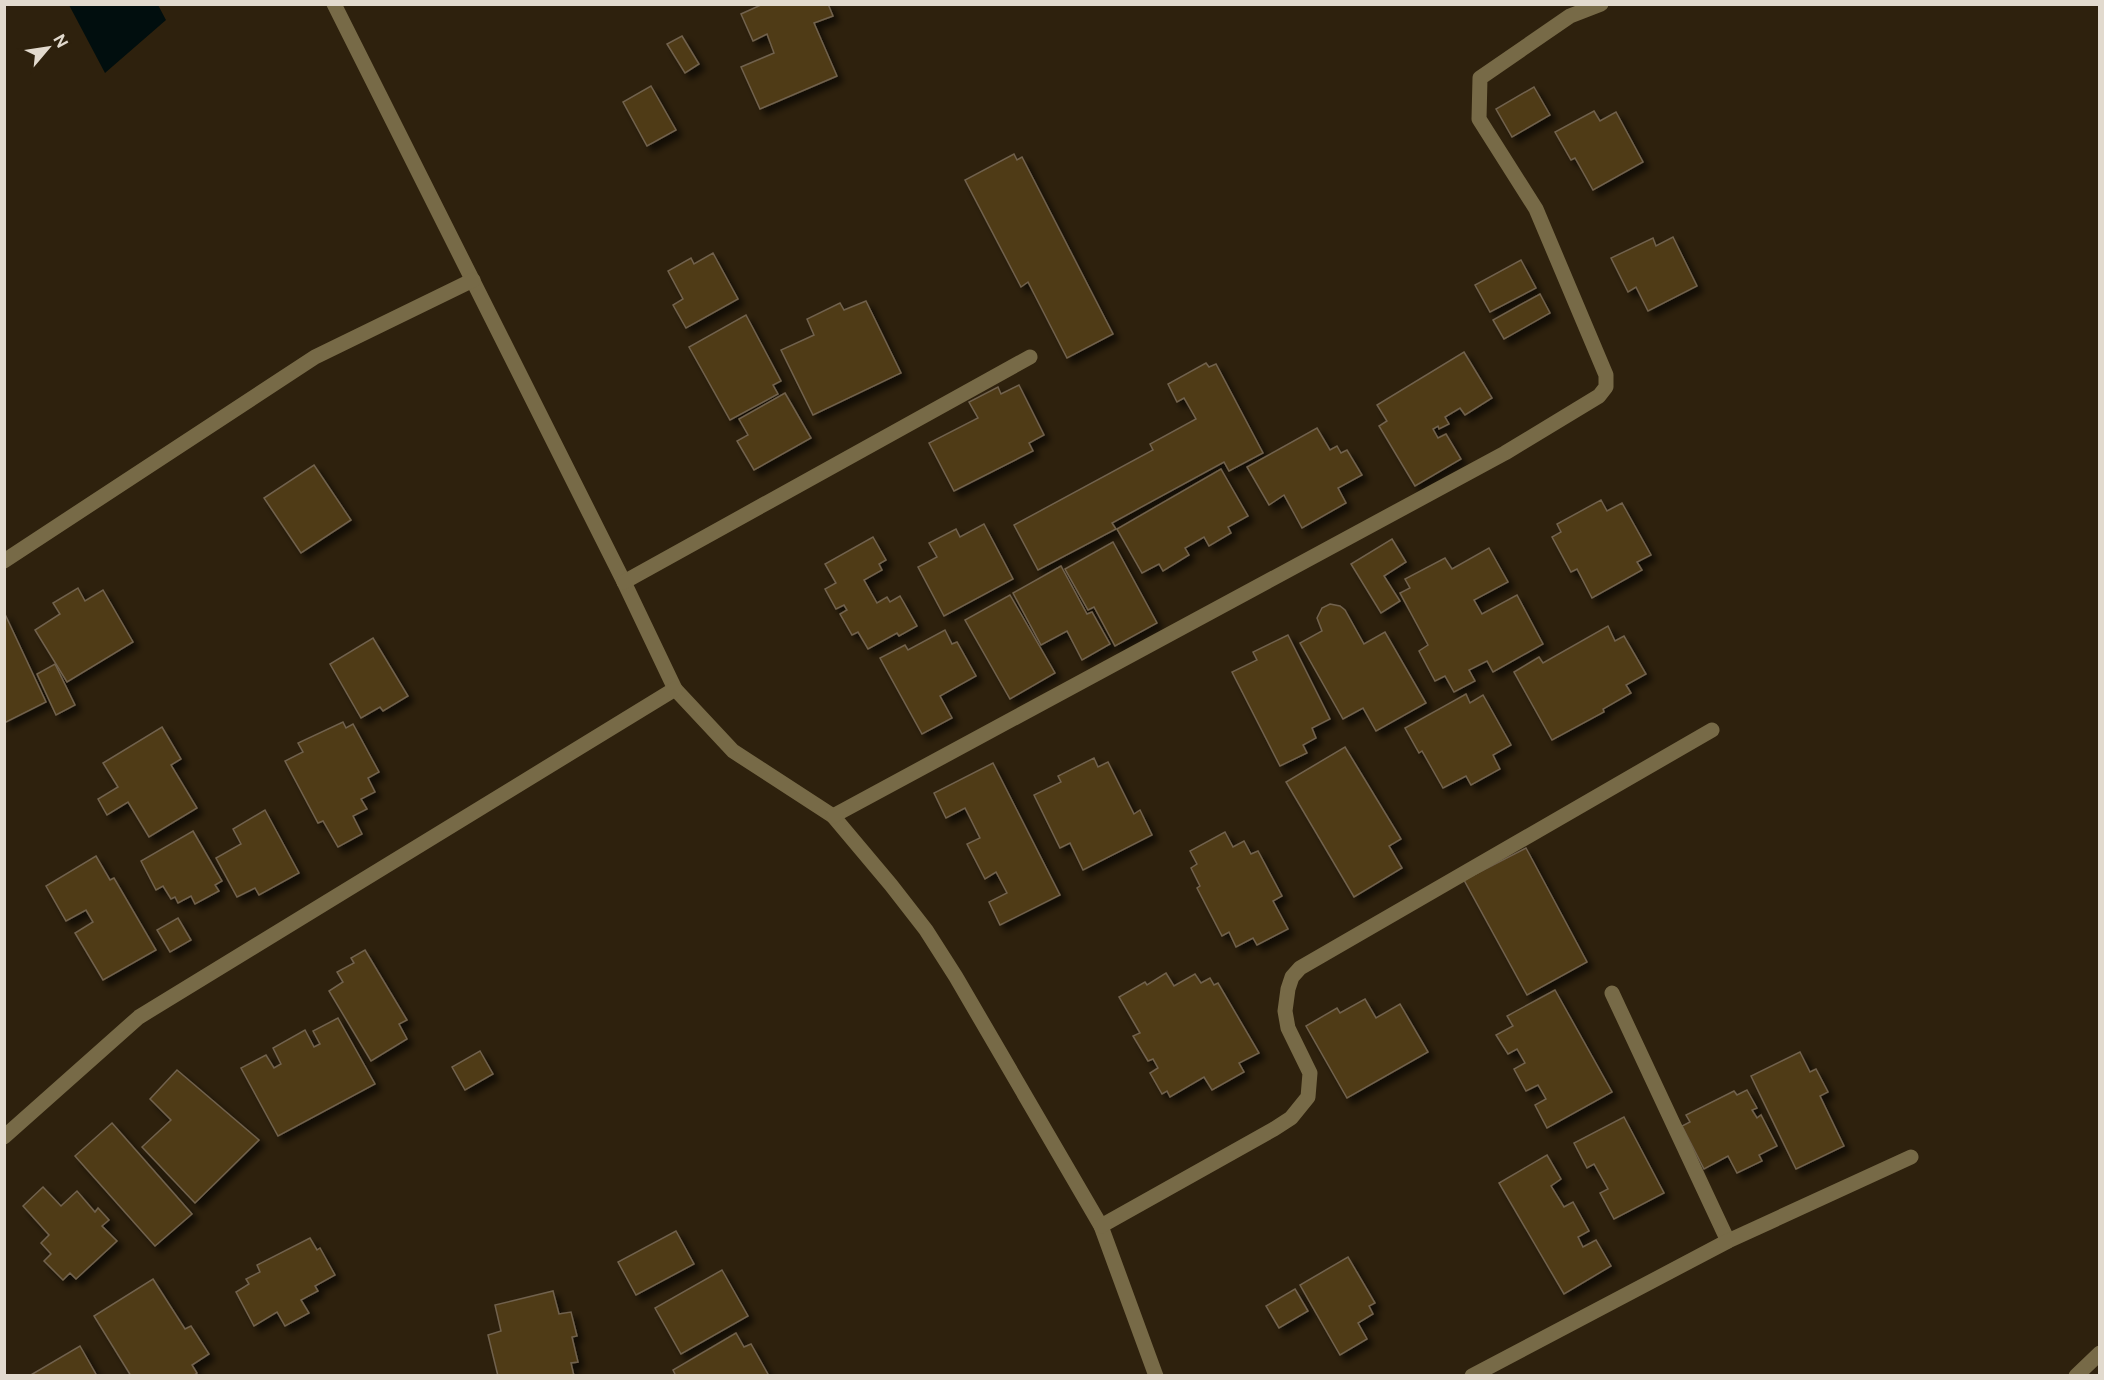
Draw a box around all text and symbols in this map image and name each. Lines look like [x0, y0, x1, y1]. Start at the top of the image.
north arrow [18, 18, 78, 78]
text: N [49, 31, 72, 51]

